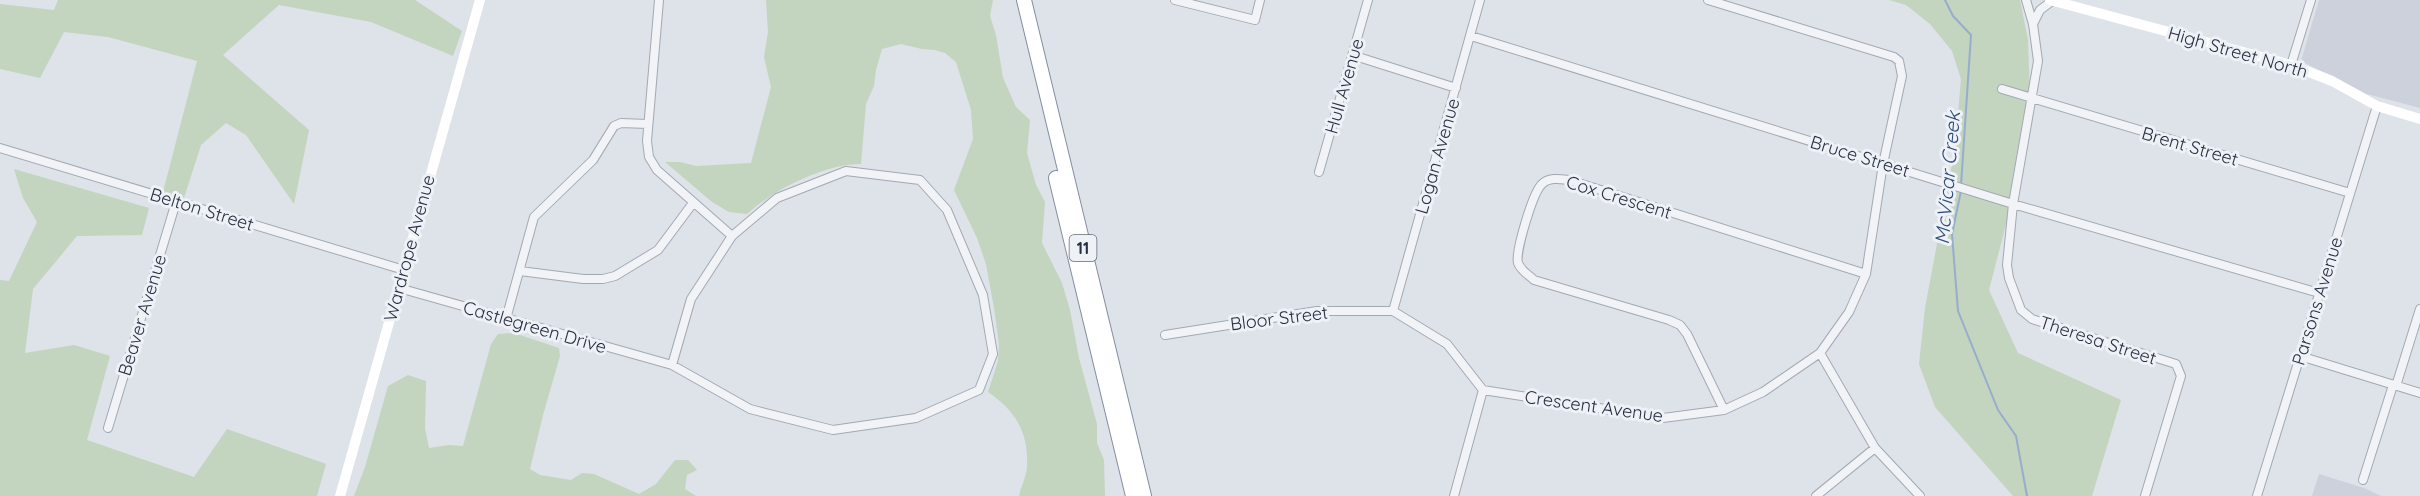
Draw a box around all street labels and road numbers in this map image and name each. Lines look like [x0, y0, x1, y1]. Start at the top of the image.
street label: High Street North [2165, 21, 2311, 83]
street label: Hull Avenue [1319, 36, 1369, 136]
street label: Logan Avenue [1409, 95, 1465, 217]
street label: Brent Street [2139, 121, 2241, 171]
street label: Bruce Street [1808, 130, 1912, 182]
street label: Cox Crescent [1564, 170, 1674, 224]
street label: Wardrope Avenue [378, 172, 440, 324]
street label: Belton Street [147, 182, 257, 236]
street label: Parsons Avenue [2287, 234, 2347, 368]
road number: 11 [1070, 235, 1096, 261]
street label: Beaver Avenue [113, 252, 171, 378]
street label: Castlegreen Drive [461, 296, 609, 358]
street label: Bloor Street [1229, 301, 1329, 335]
street label: Theresa Street [2037, 310, 2159, 370]
street label: Crescent Avenue [1523, 385, 1665, 427]

